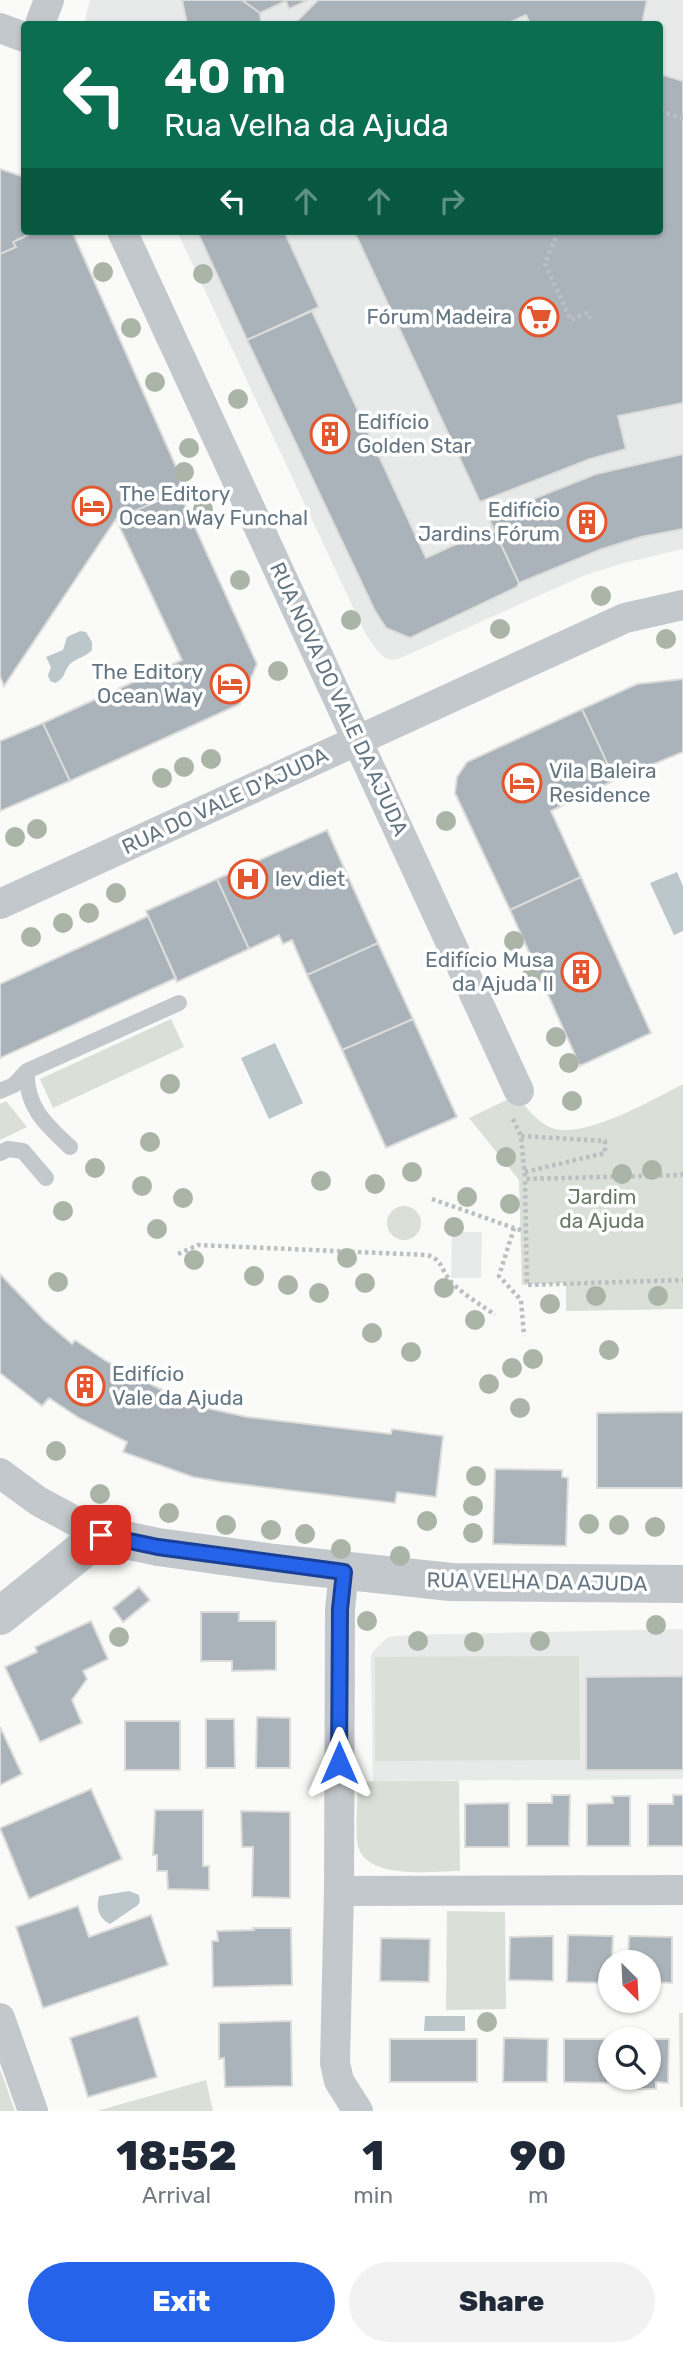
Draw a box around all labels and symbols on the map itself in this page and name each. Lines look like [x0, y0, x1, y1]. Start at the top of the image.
supermarket icon: Fórum Madeira [518, 296, 560, 338]
place label: Fórum Madeira [366, 304, 512, 329]
place label: Edifício Golden Star [357, 409, 471, 458]
building icon: Edifício Golden Star [309, 413, 351, 455]
place label: The Editory Ocean Way Funchal [119, 481, 308, 530]
hotel icon: The Editory Ocean Way Funchal [71, 485, 113, 527]
place label: Edifício Jardins Fórum [418, 497, 560, 546]
building icon: Edifício Jardins Fórum [566, 501, 608, 543]
street label: RUA NOVA DO VALE DA AJUDA [265, 558, 414, 840]
place label: The Editory Ocean Way [92, 659, 203, 708]
hotel icon: The Editory Ocean Way [209, 663, 251, 705]
street label: RUA DO VALE D'AJUDA [118, 742, 332, 859]
place label: Vila Baleira Residence [549, 758, 657, 807]
hotel icon: Vila Baleira Residence [501, 762, 543, 804]
hospital icon: lev diet [227, 858, 269, 900]
place label: lev diet [275, 866, 345, 891]
place label: Edifício Musa da Ajuda II [425, 947, 554, 996]
building icon: Edifício Musa da Ajuda II [560, 951, 602, 993]
park label: Jardim da Ajuda [559, 1184, 645, 1233]
place label: Edifício Vale da Ajuda [112, 1361, 244, 1410]
building icon: Edifício Vale da Ajuda [64, 1365, 106, 1407]
pin [71, 1505, 131, 1565]
street label: RUA VELHA DA AJUDA [426, 1567, 648, 1596]
position arrow [302, 1726, 376, 1800]
north arrow [598, 1950, 662, 2012]

